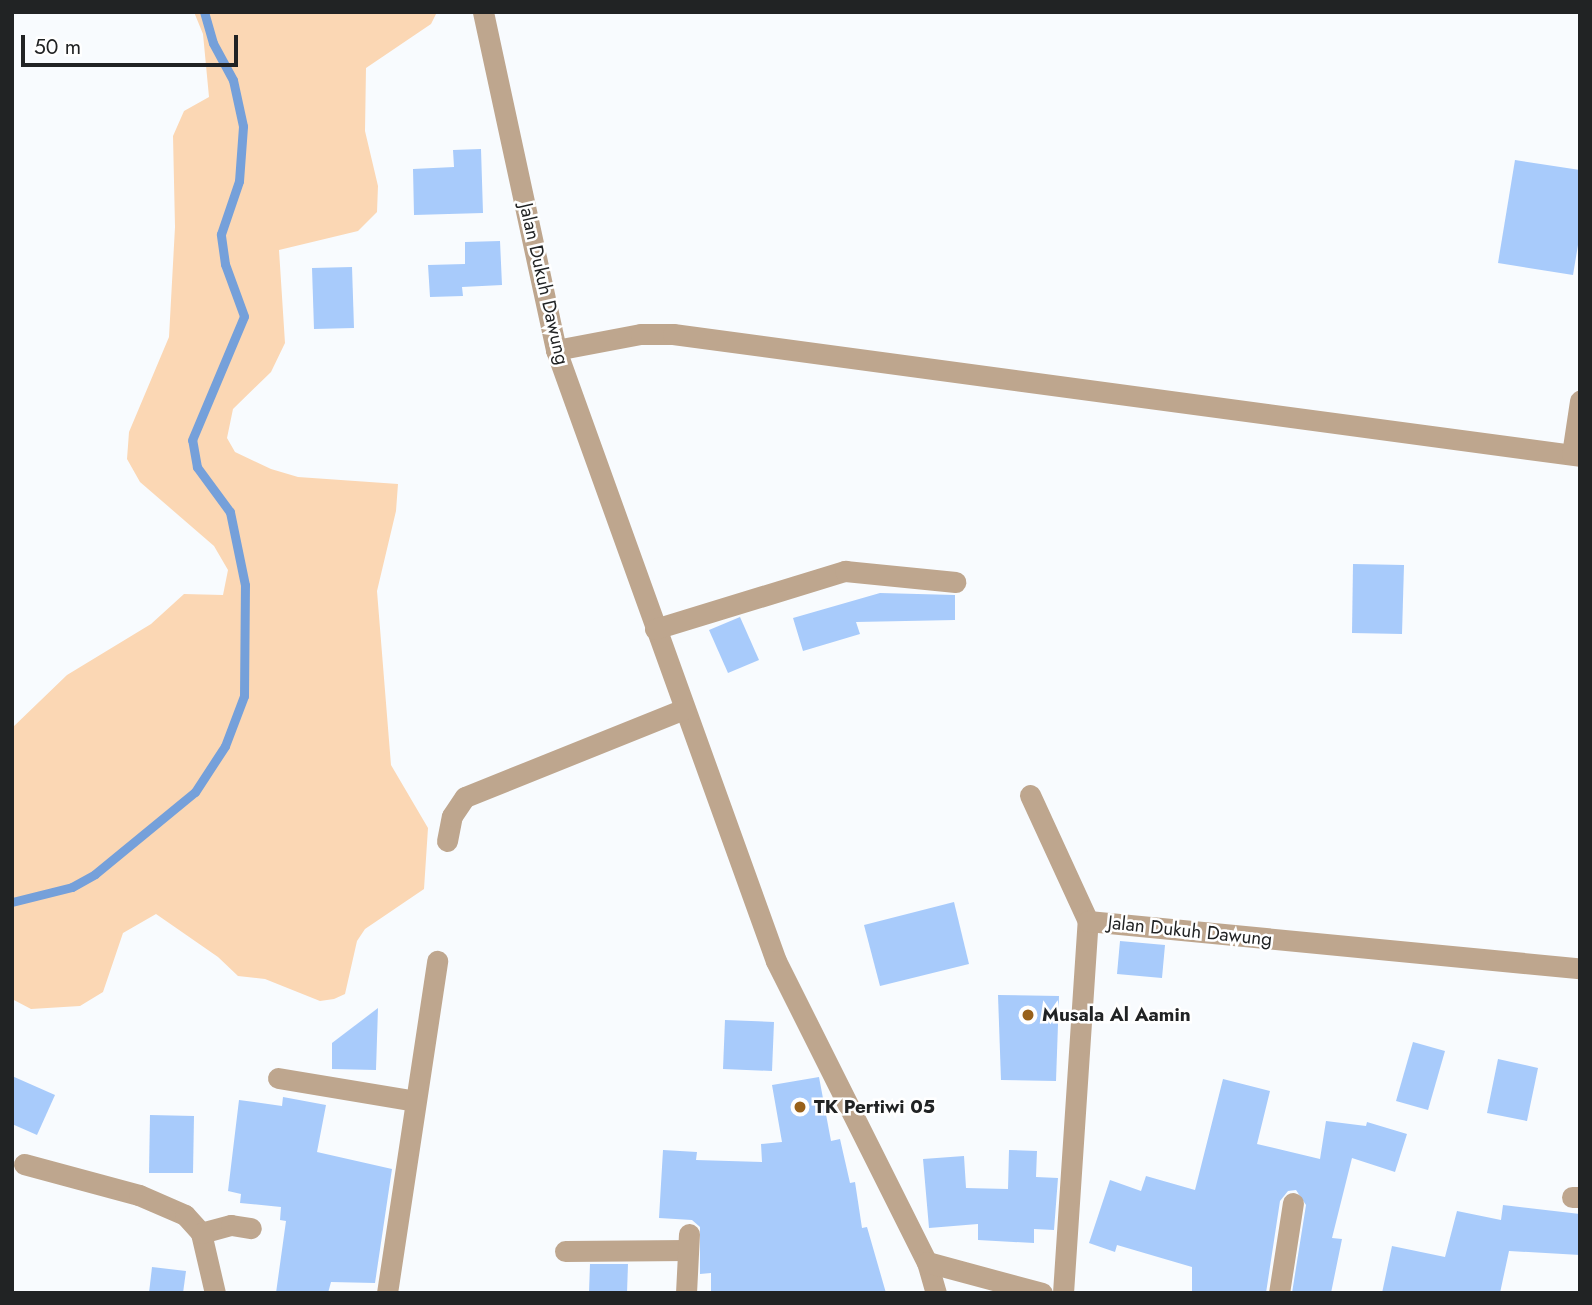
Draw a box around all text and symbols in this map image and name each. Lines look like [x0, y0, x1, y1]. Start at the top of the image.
scale bar [24, 21, 242, 65]
text: 50 m [34, 32, 81, 62]
street label: Jalan Dukuh Dawung [514, 201, 574, 367]
street label: Jalan Dukuh Dawung [1107, 911, 1273, 951]
place label: Musala Al Aamin [1042, 1004, 1191, 1026]
marker: Musala Al Aamin [1020, 1007, 1036, 1023]
place label: TK Pertiwi 05 [814, 1096, 935, 1118]
marker: TK Pertiwi 05 [792, 1099, 808, 1115]

